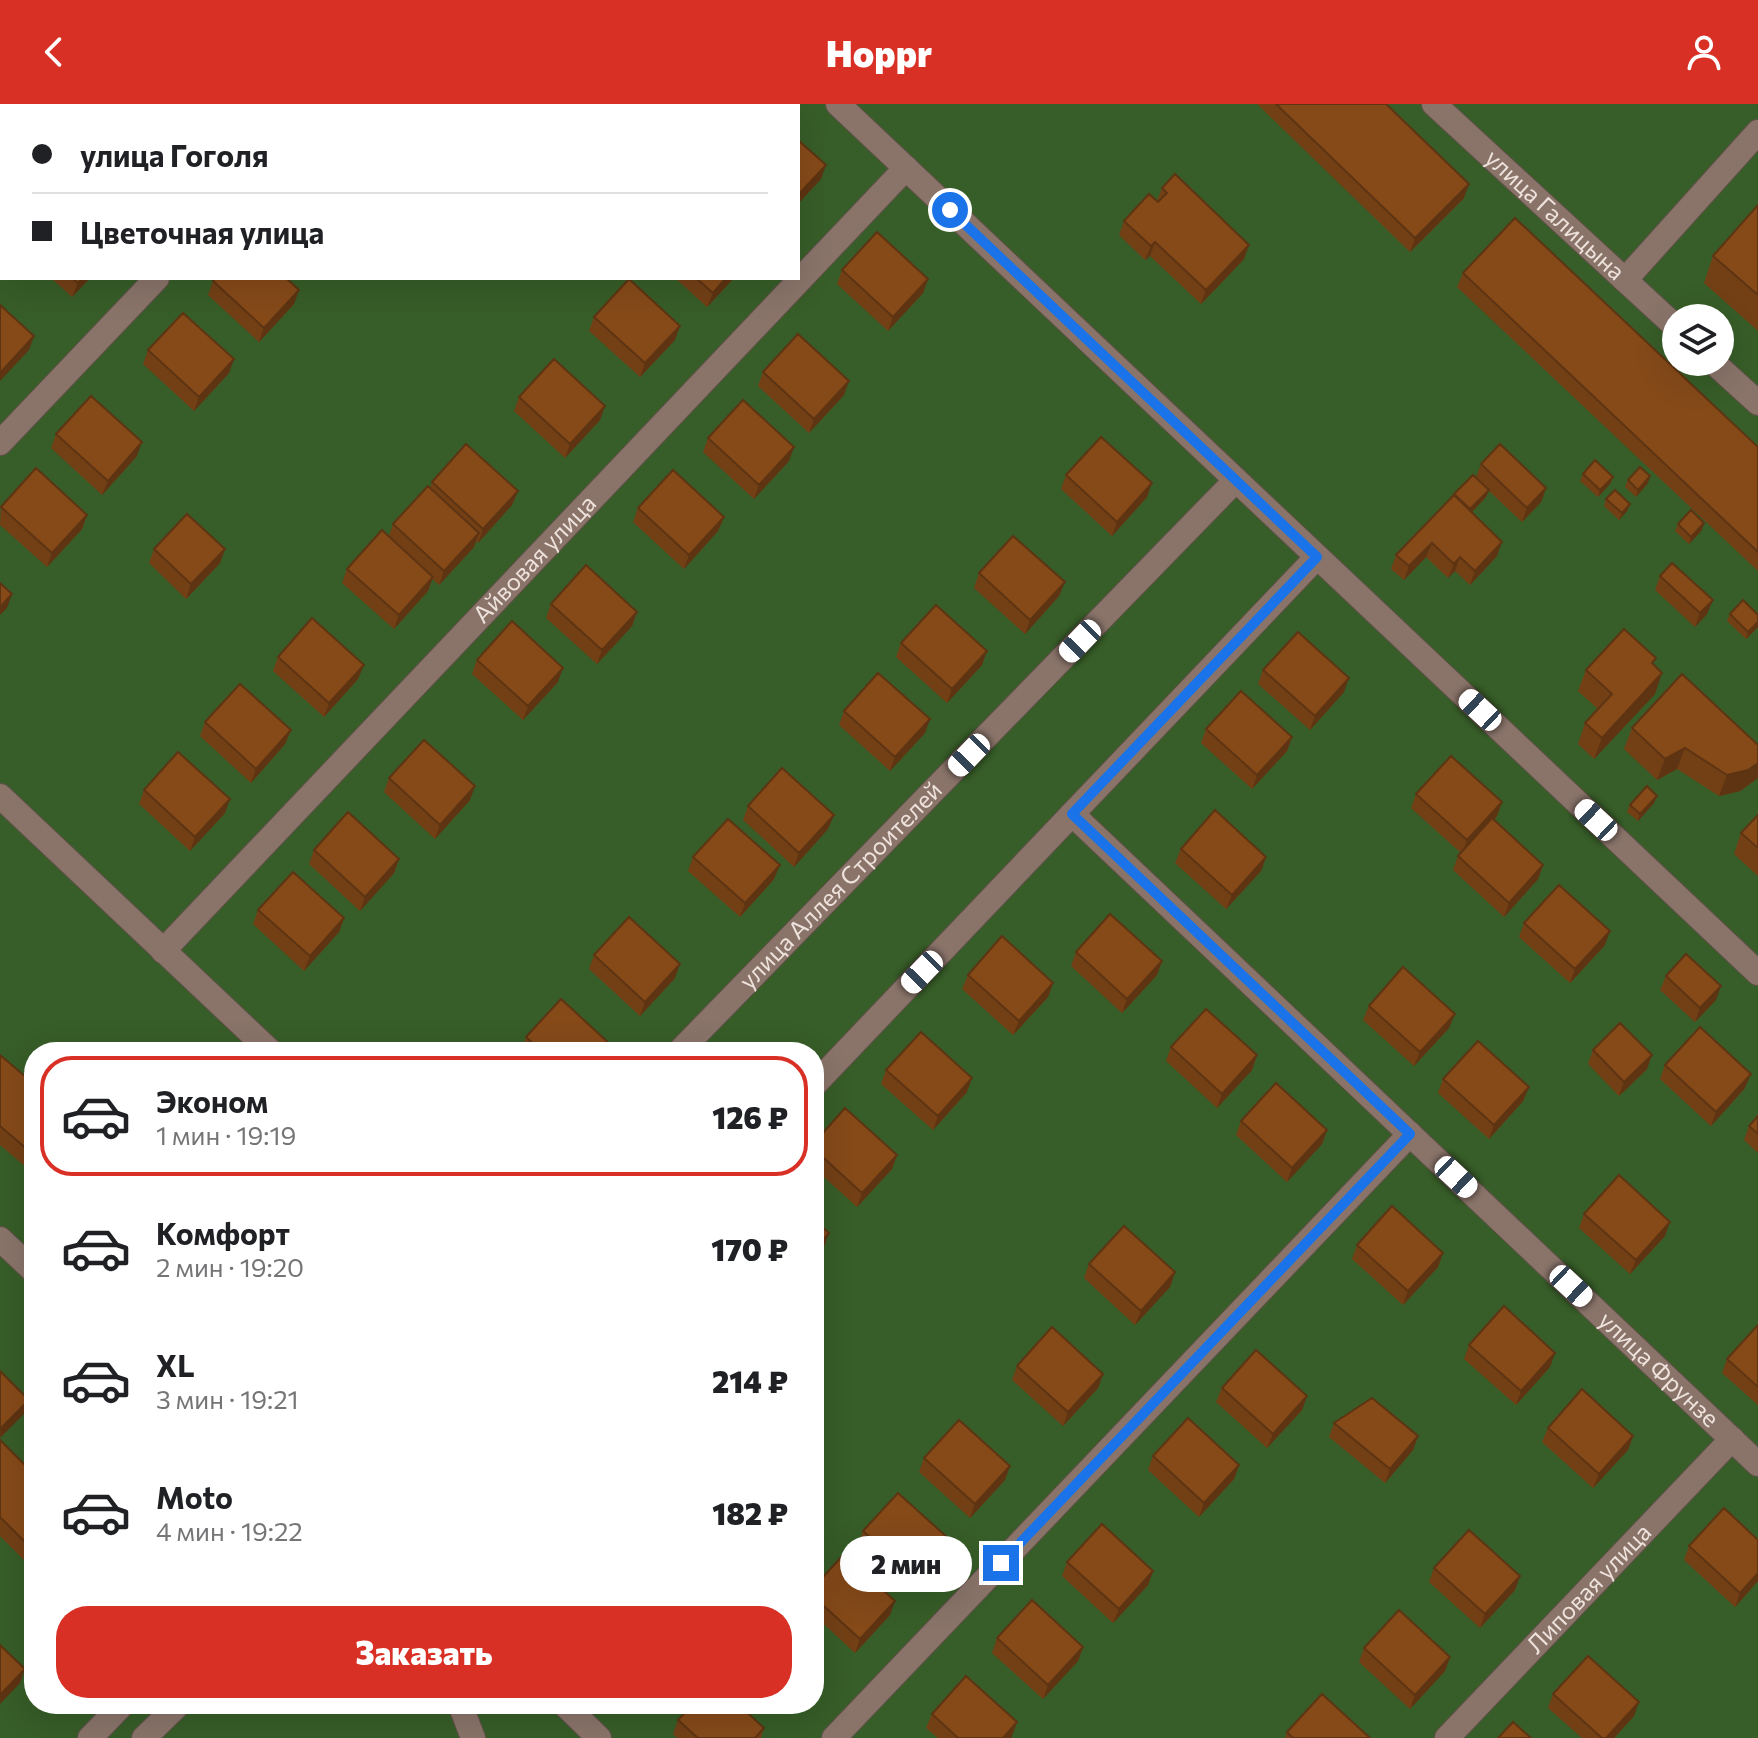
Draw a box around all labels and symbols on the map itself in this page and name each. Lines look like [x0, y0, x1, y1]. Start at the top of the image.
street label: улица Галицына [1480, 143, 1631, 285]
route start [932, 192, 968, 228]
street label: Айвовая улица [466, 488, 601, 628]
car [1055, 615, 1105, 667]
car [1454, 685, 1506, 735]
car [944, 729, 994, 781]
street label: улица Аллея Строителей [732, 775, 947, 995]
car [1570, 795, 1622, 845]
car [897, 946, 947, 998]
car [1430, 1152, 1482, 1202]
car [1545, 1261, 1597, 1311]
street label: улица Фрунзе [1593, 1305, 1726, 1432]
street label: Липовая улица [1520, 1517, 1656, 1659]
callout: 2 мин [841, 1535, 973, 1591]
route end [983, 1545, 1019, 1581]

